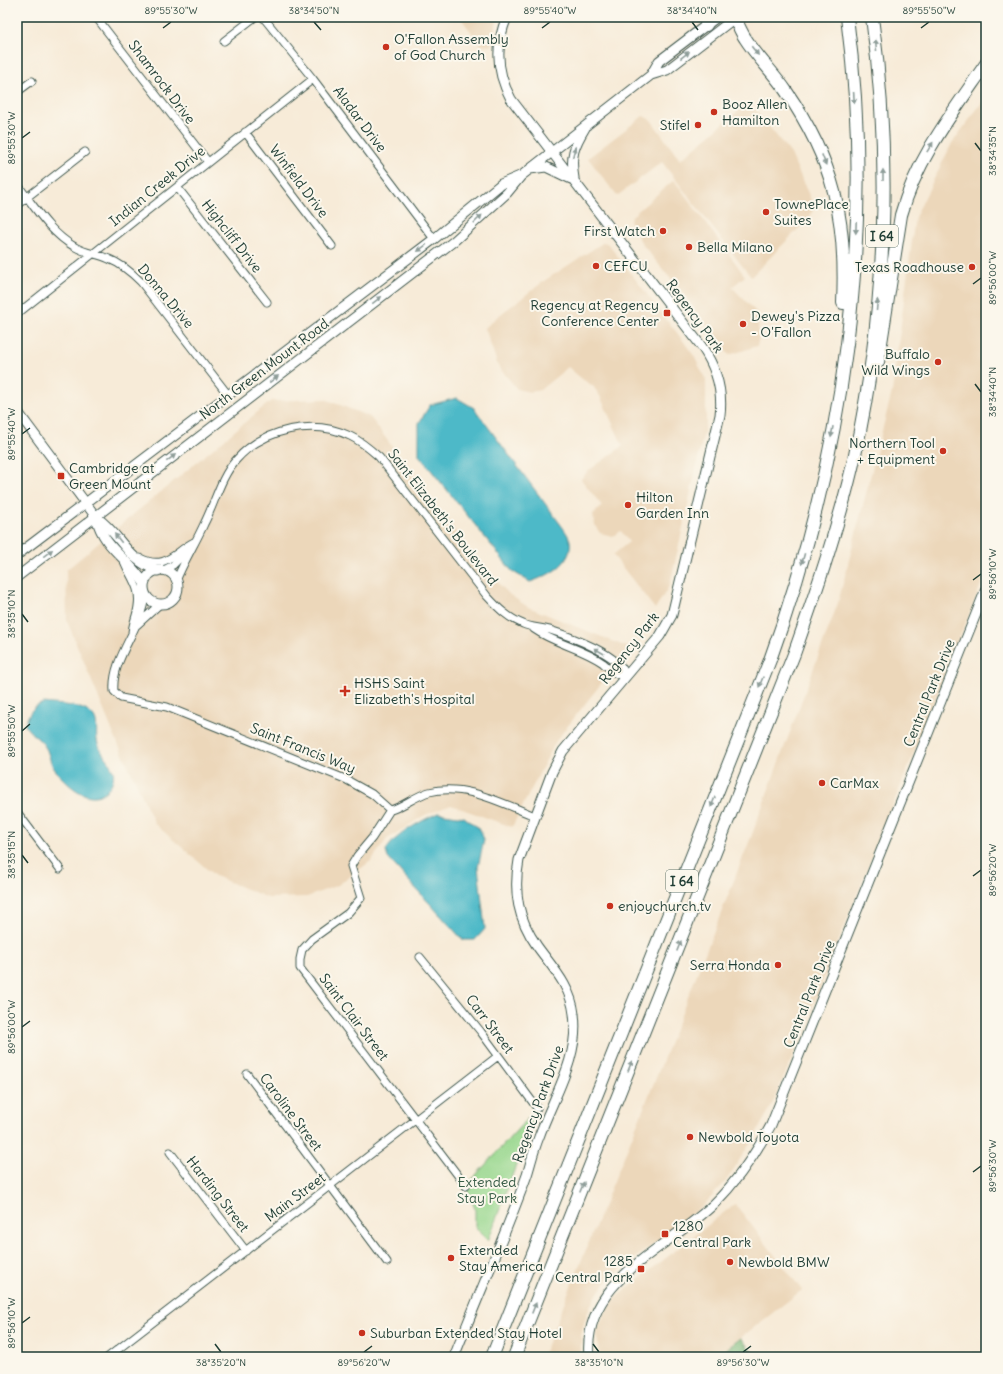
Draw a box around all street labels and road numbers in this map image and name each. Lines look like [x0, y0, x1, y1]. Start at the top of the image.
street label: Shamrock Drive [125, 37, 199, 127]
street label: Aladar Drive [329, 82, 391, 156]
street label: Winfield Drive [266, 141, 332, 221]
street label: Indian Creek Drive [105, 142, 209, 230]
street label: Highcliff Drive [198, 196, 266, 276]
road number: I 64 [866, 225, 898, 247]
street label: Donna Drive [134, 260, 198, 332]
street label: Regency Park [662, 276, 728, 356]
street label: North Green Mount Road [196, 314, 332, 424]
street label: Saint Elizabeth's Boulevard [384, 445, 502, 589]
street label: Regency Park [595, 608, 663, 688]
street label: Central Park Drive [899, 637, 959, 749]
street label: Saint Francis Way [248, 719, 358, 777]
road number: I 64 [666, 870, 698, 892]
street label: Central Park Drive [779, 938, 839, 1050]
street label: Saint Clair Street [315, 970, 393, 1064]
street label: Carr Street [462, 991, 518, 1057]
street label: Regency Park Drive [508, 1043, 568, 1165]
street label: Caroline Street [256, 1069, 326, 1155]
street label: Harding Street [183, 1152, 253, 1236]
street label: Main Street [261, 1168, 329, 1226]

